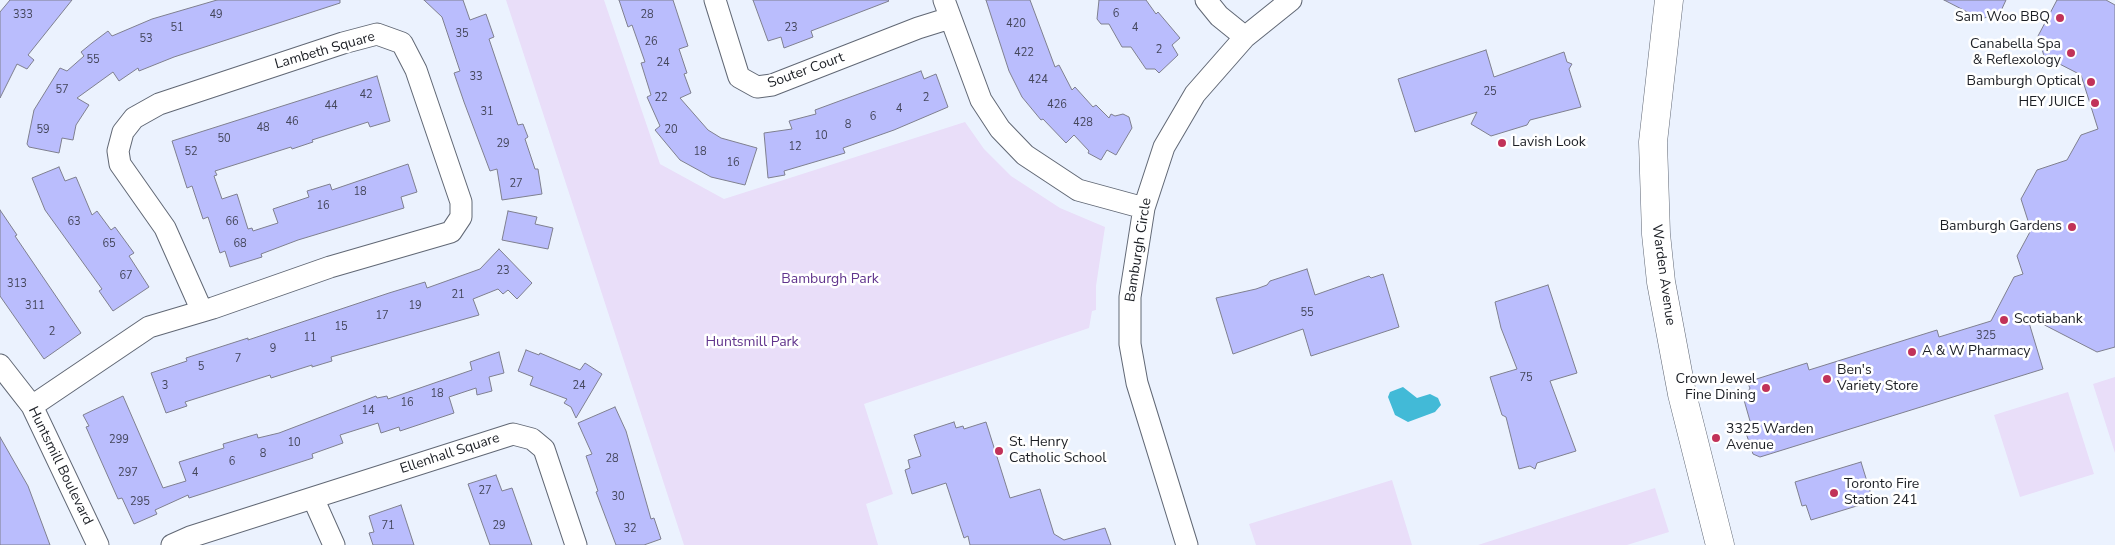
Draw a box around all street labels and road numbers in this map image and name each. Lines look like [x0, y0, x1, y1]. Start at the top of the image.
street label: Lambeth Square [273, 29, 377, 73]
street label: Souter Court [766, 49, 846, 93]
street label: Bamburgh Circle [1122, 197, 1156, 303]
street label: Warden Avenue [1648, 223, 1678, 327]
street label: Huntsmill Boulevard [24, 404, 96, 528]
street label: Ellenhall Square [398, 430, 502, 478]

